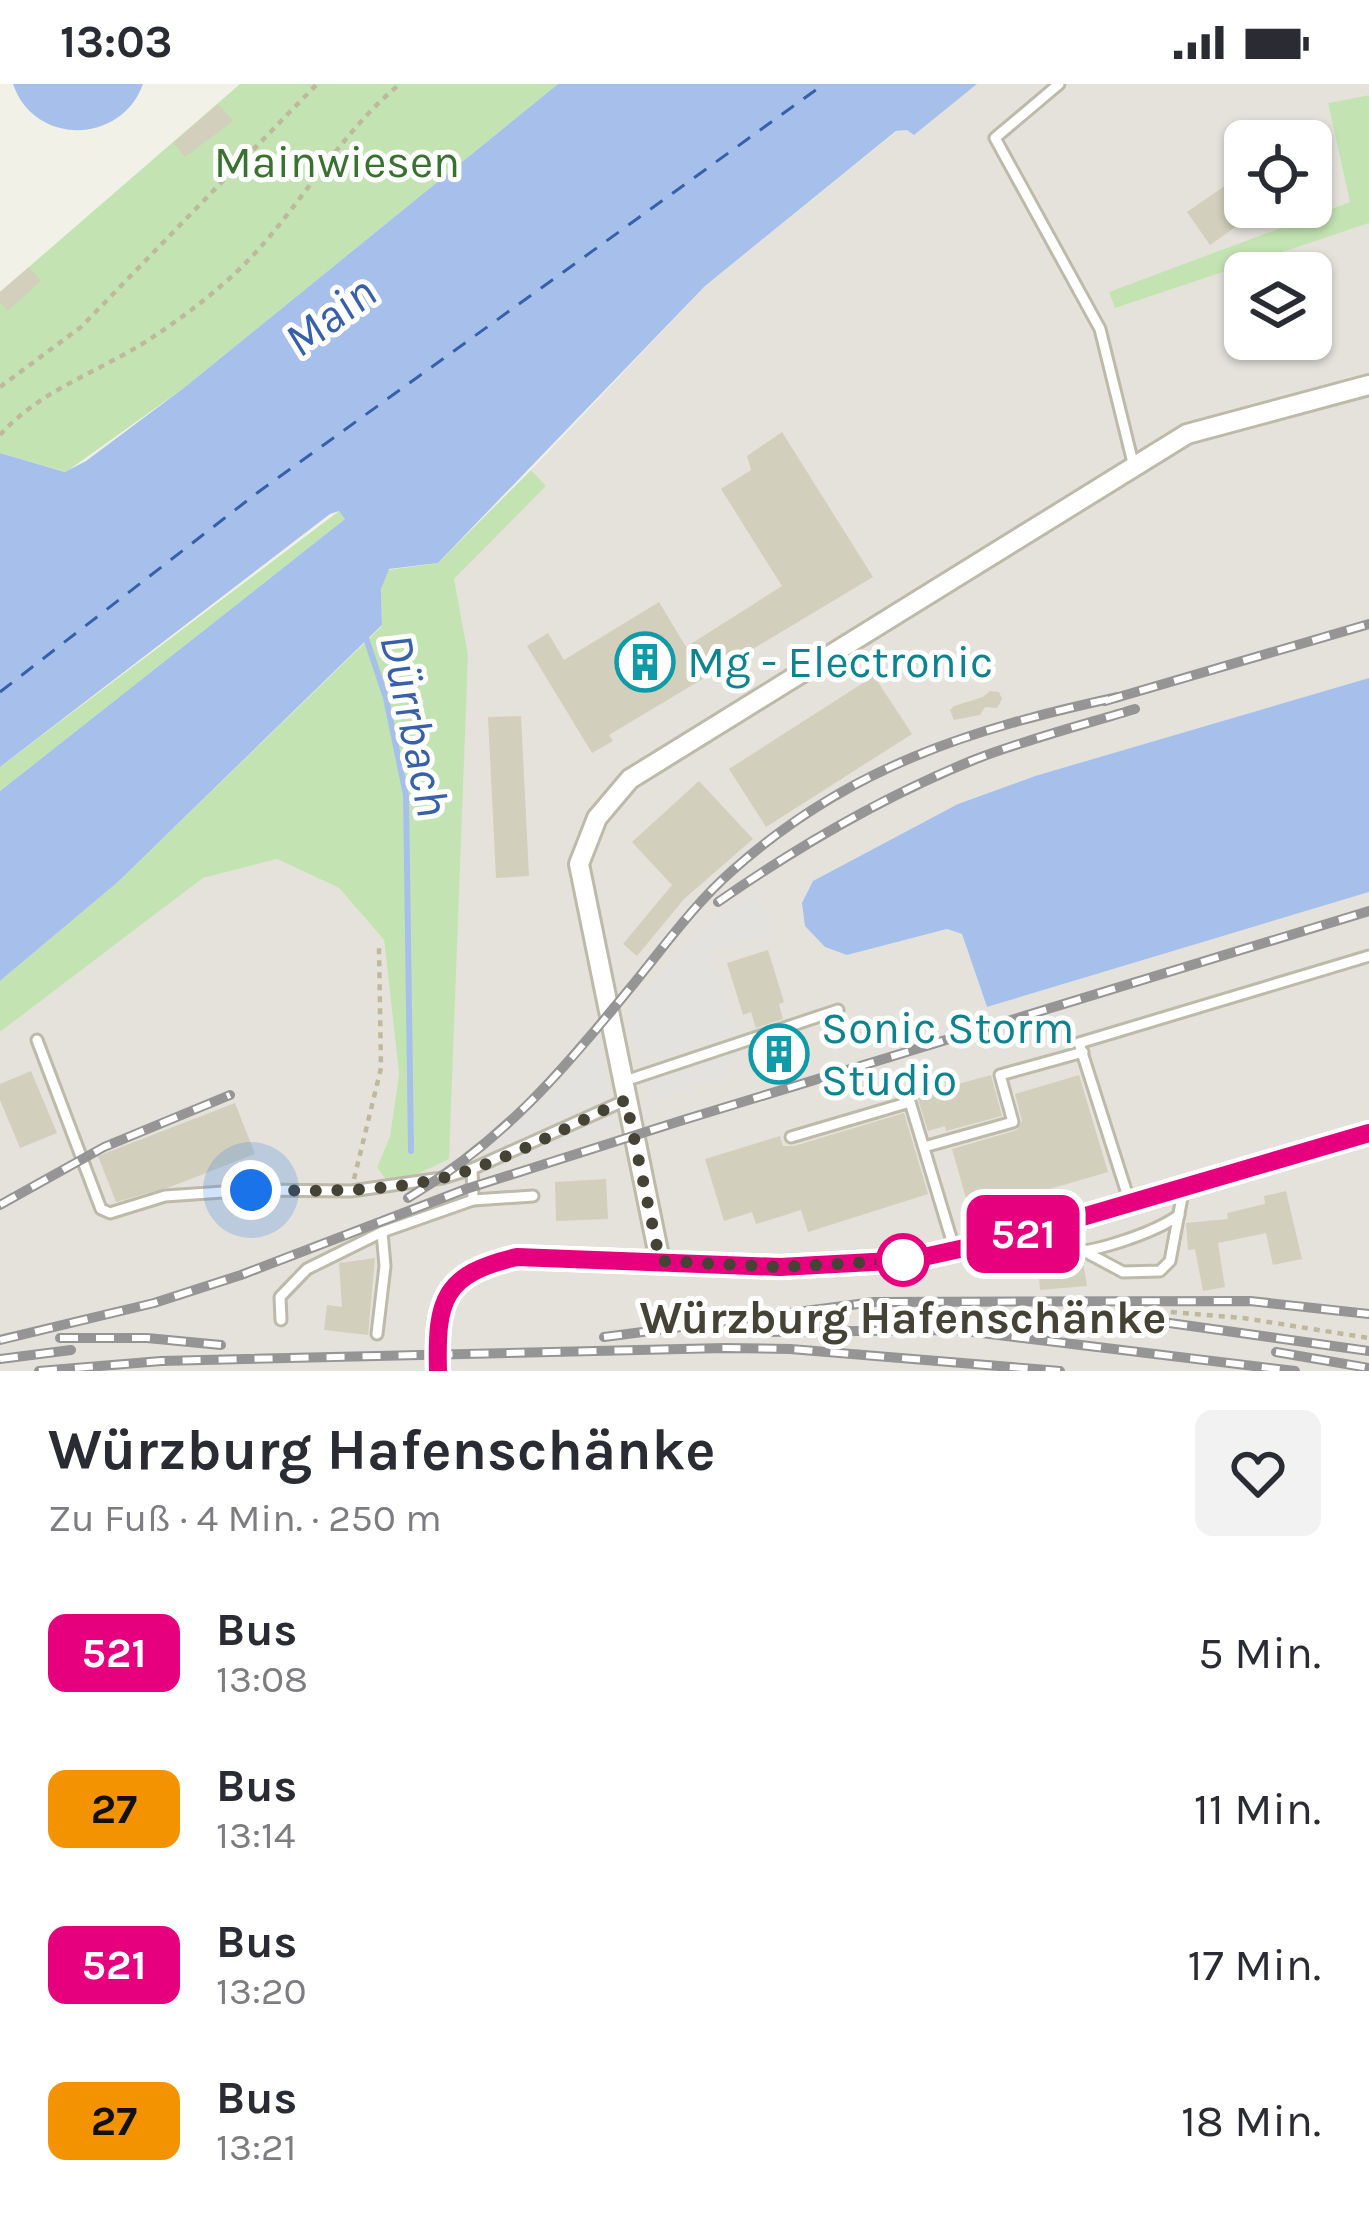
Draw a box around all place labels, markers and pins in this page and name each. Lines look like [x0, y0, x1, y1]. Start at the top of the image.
building icon: Mg - Electronic [614, 631, 676, 693]
place label: Mg - Electronic [687, 636, 993, 689]
place label: Sonic Storm Studio [821, 1002, 1074, 1106]
building icon: Sonic Storm Studio [748, 1023, 810, 1085]
marker: Würzburg Hafenschänke [878, 1235, 928, 1285]
place label: Würzburg Hafenschänke [640, 1292, 1166, 1345]

